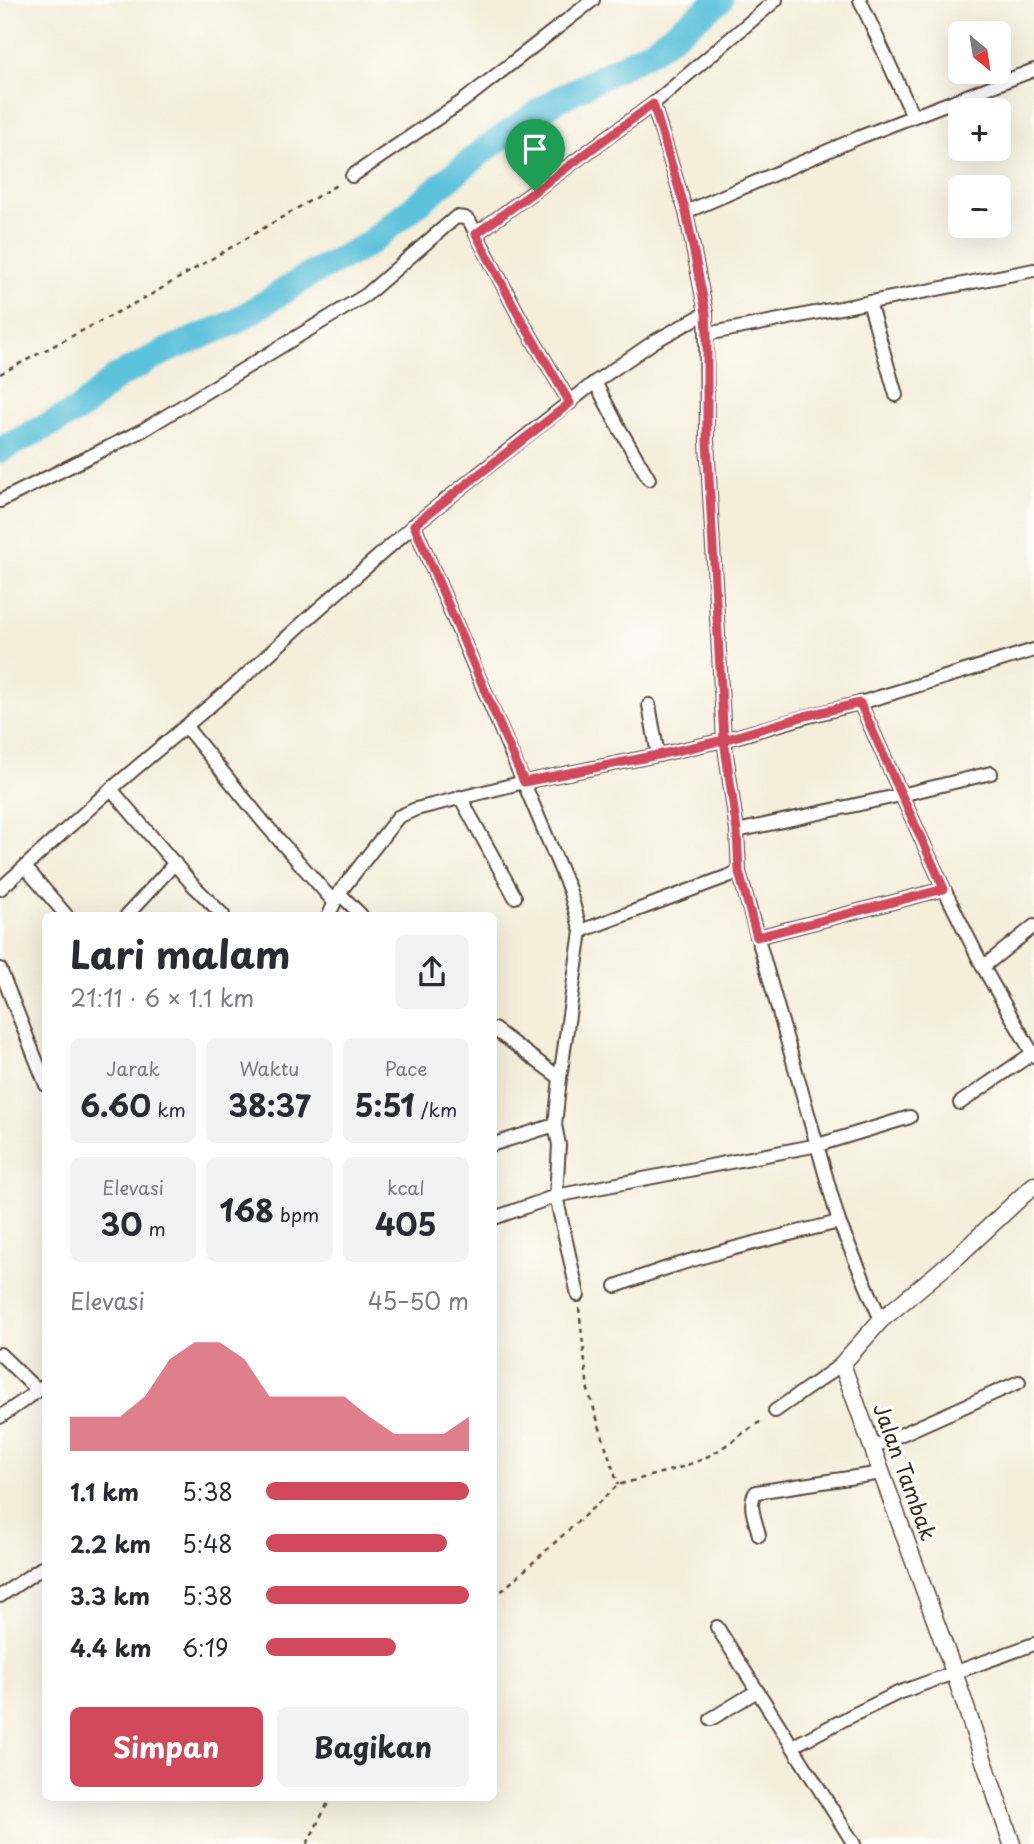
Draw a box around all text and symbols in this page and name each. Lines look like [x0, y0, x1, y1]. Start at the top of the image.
north arrow [948, 21, 1012, 84]
map controls [948, 21, 1011, 238]
button: + [948, 98, 1011, 161]
pin [505, 119, 565, 191]
icon: arrive [516, 130, 554, 168]
button: − [948, 175, 1011, 238]
text: Lari malam [70, 925, 291, 982]
button: share [395, 935, 469, 1009]
text: 21:11 · 6 × 1.1 km [70, 980, 254, 1015]
text: Jarak [106, 1054, 160, 1082]
text: Waktu [240, 1054, 299, 1082]
text: Pace [384, 1054, 427, 1082]
text: 6.60 [81, 1082, 151, 1127]
text: 38:37 [228, 1082, 311, 1127]
text: 5:51 [354, 1082, 415, 1127]
text: km [151, 1095, 186, 1123]
text: /km [415, 1095, 457, 1123]
text: Elevasi [102, 1173, 164, 1201]
text: kcal [387, 1173, 425, 1201]
text: 168 [220, 1187, 274, 1232]
text: bpm [274, 1200, 319, 1228]
text: 30 [100, 1201, 142, 1246]
text: 405 [375, 1201, 437, 1246]
text: m [142, 1214, 166, 1242]
text: Elevasi [70, 1283, 145, 1318]
text: 45–50 m [368, 1283, 469, 1318]
street label: Jalan Tambak [866, 1398, 946, 1545]
text: 1.1 km [70, 1474, 139, 1509]
text: 5:38 [182, 1474, 233, 1509]
text: 2.2 km [70, 1526, 151, 1561]
text: 5:48 [182, 1526, 233, 1561]
text: 3.3 km [70, 1578, 150, 1613]
text: 5:38 [182, 1578, 233, 1613]
text: 4.4 km [70, 1630, 151, 1665]
text: 6:19 [182, 1630, 228, 1665]
button: Simpan [70, 1707, 263, 1787]
button: Bagikan [277, 1707, 469, 1787]

